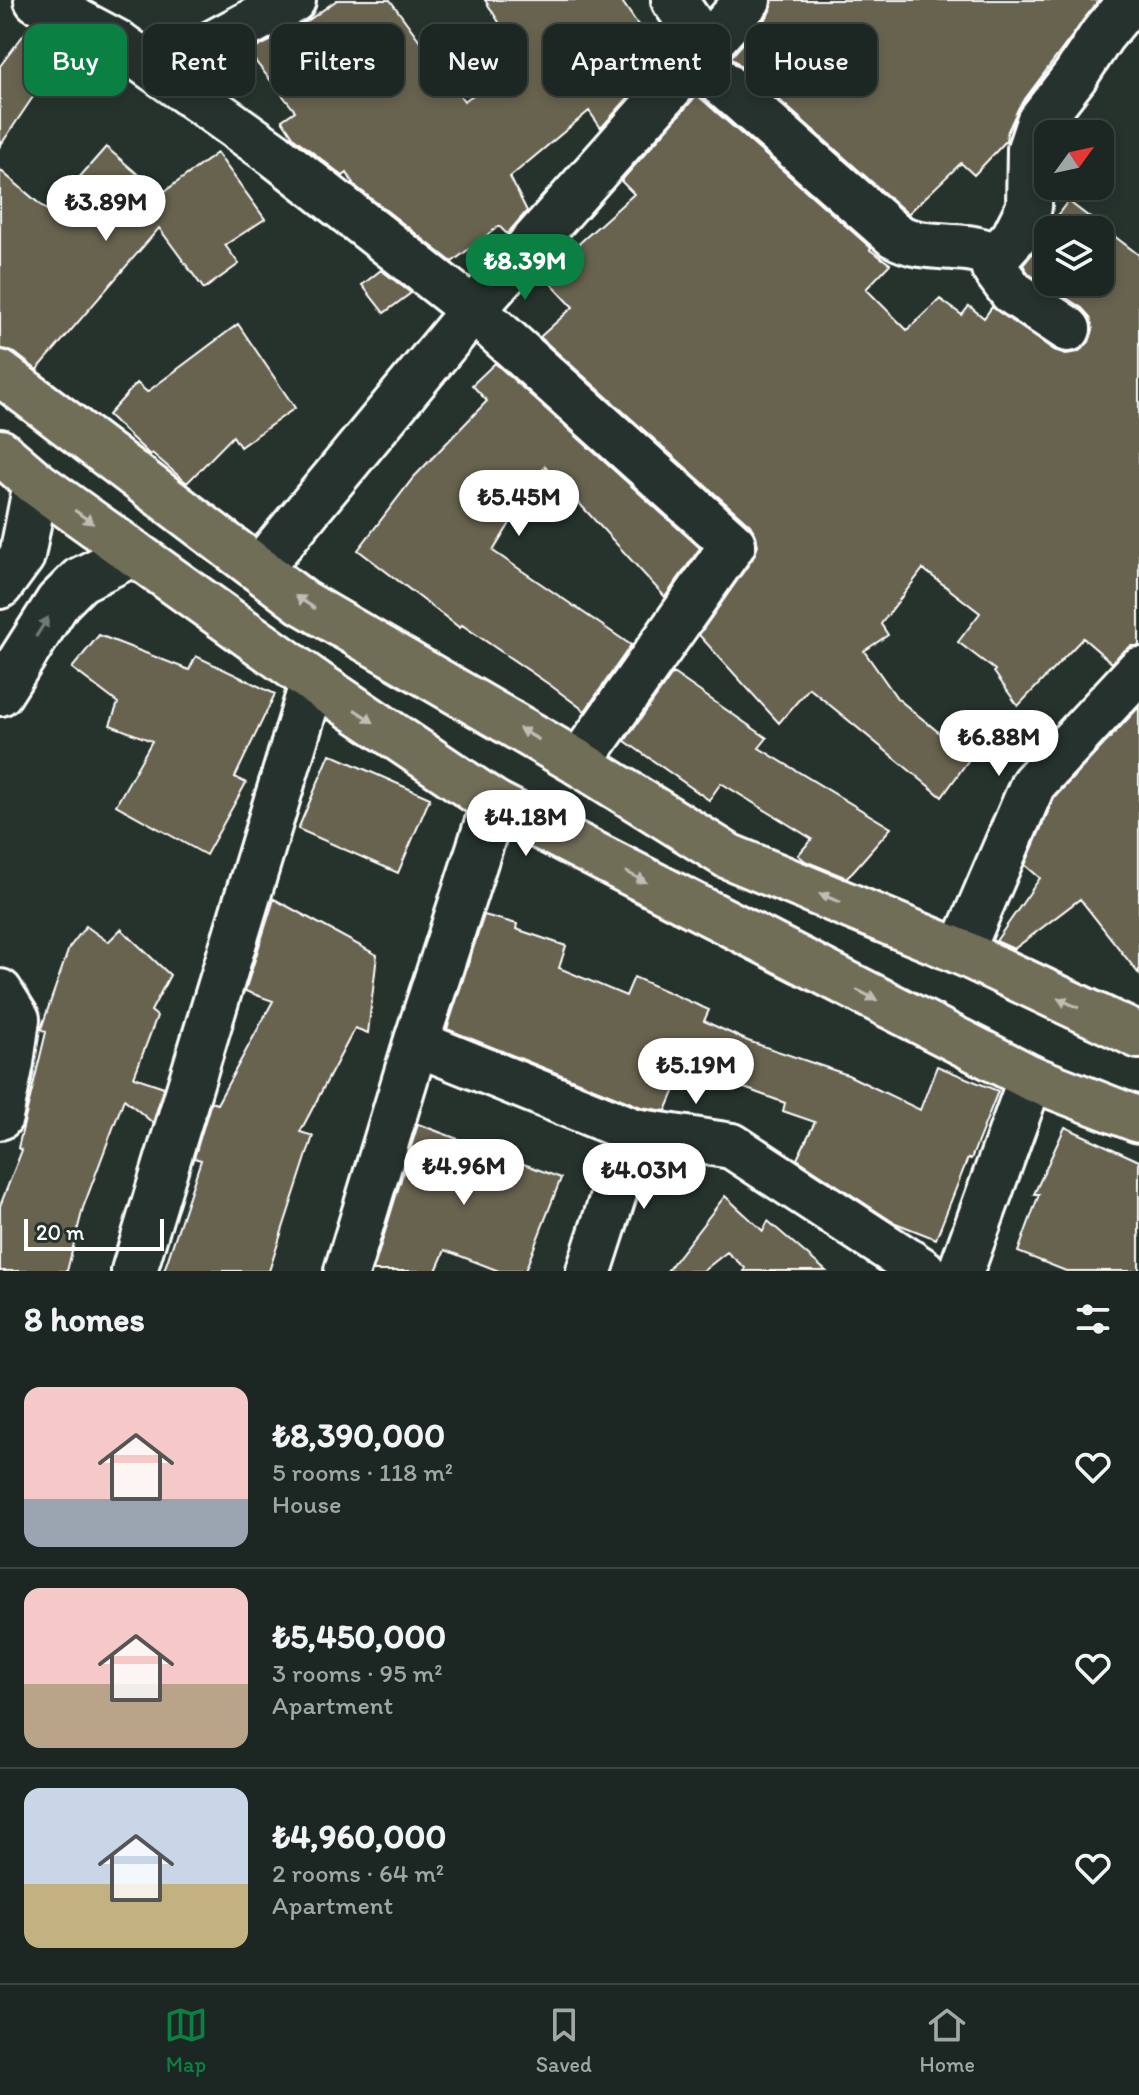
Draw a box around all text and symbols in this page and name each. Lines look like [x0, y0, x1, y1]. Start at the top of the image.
chip: Buy [24, 24, 127, 96]
chip: Rent [143, 24, 255, 96]
chip: Filters [271, 24, 404, 96]
chip: New [420, 24, 527, 96]
chip: Apartment [543, 24, 730, 96]
chip: House [746, 24, 877, 96]
north arrow [1034, 120, 1114, 200]
map controls [1034, 120, 1114, 296]
pin: ₺3.89M [41, 175, 171, 243]
text: ₺3.89M [65, 185, 147, 217]
button: layers [1034, 216, 1114, 296]
pin: ₺8.39M [460, 234, 590, 302]
text: ₺8.39M [484, 244, 566, 276]
pin: ₺5.45M [454, 470, 584, 538]
text: ₺5.45M [477, 480, 561, 512]
one-way arrow [73, 509, 94, 524]
one-way arrow [294, 596, 316, 610]
one-way arrow [34, 616, 48, 638]
one-way arrow [353, 708, 375, 723]
pin: ₺6.88M [934, 710, 1064, 778]
text: ₺6.88M [957, 720, 1041, 752]
one-way arrow [518, 727, 540, 741]
pin: ₺4.18M [461, 790, 591, 858]
text: ₺4.18M [485, 800, 567, 832]
one-way arrow [624, 870, 647, 883]
one-way arrow [818, 891, 842, 904]
one-way arrow [856, 988, 879, 1001]
one-way arrow [1057, 996, 1080, 1009]
pin: ₺5.19M [631, 1038, 761, 1106]
text: ₺5.19M [656, 1048, 736, 1080]
pin: ₺4.96M [399, 1139, 529, 1207]
pin: ₺4.03M [579, 1143, 709, 1211]
text: ₺4.96M [422, 1149, 506, 1181]
text: ₺4.03M [601, 1153, 687, 1185]
scale bar [24, 1215, 164, 1251]
text: 20 m [36, 1219, 85, 1246]
icon: filters [1071, 1297, 1115, 1341]
text: 8 homes [24, 1299, 145, 1340]
text: ₺8,390,000 [272, 1415, 445, 1456]
icon: home [88, 1419, 184, 1515]
icon: heart [1071, 1445, 1115, 1489]
text: 5 rooms · 118 m² [272, 1456, 453, 1488]
text: House [272, 1488, 342, 1520]
text: ₺5,450,000 [272, 1616, 446, 1657]
icon: home [88, 1620, 184, 1716]
icon: heart [1071, 1646, 1115, 1690]
text: 3 rooms · 95 m² [272, 1657, 443, 1689]
text: Apartment [272, 1689, 393, 1721]
text: ₺4,960,000 [272, 1816, 446, 1857]
icon: home [88, 1820, 184, 1916]
icon: heart [1071, 1846, 1115, 1890]
text: 2 rooms · 64 m² [272, 1857, 444, 1889]
text: Apartment [272, 1889, 393, 1921]
tab: Map [164, 2003, 208, 2078]
tab: Saved [536, 2003, 592, 2078]
tab: Home [920, 2003, 975, 2078]

